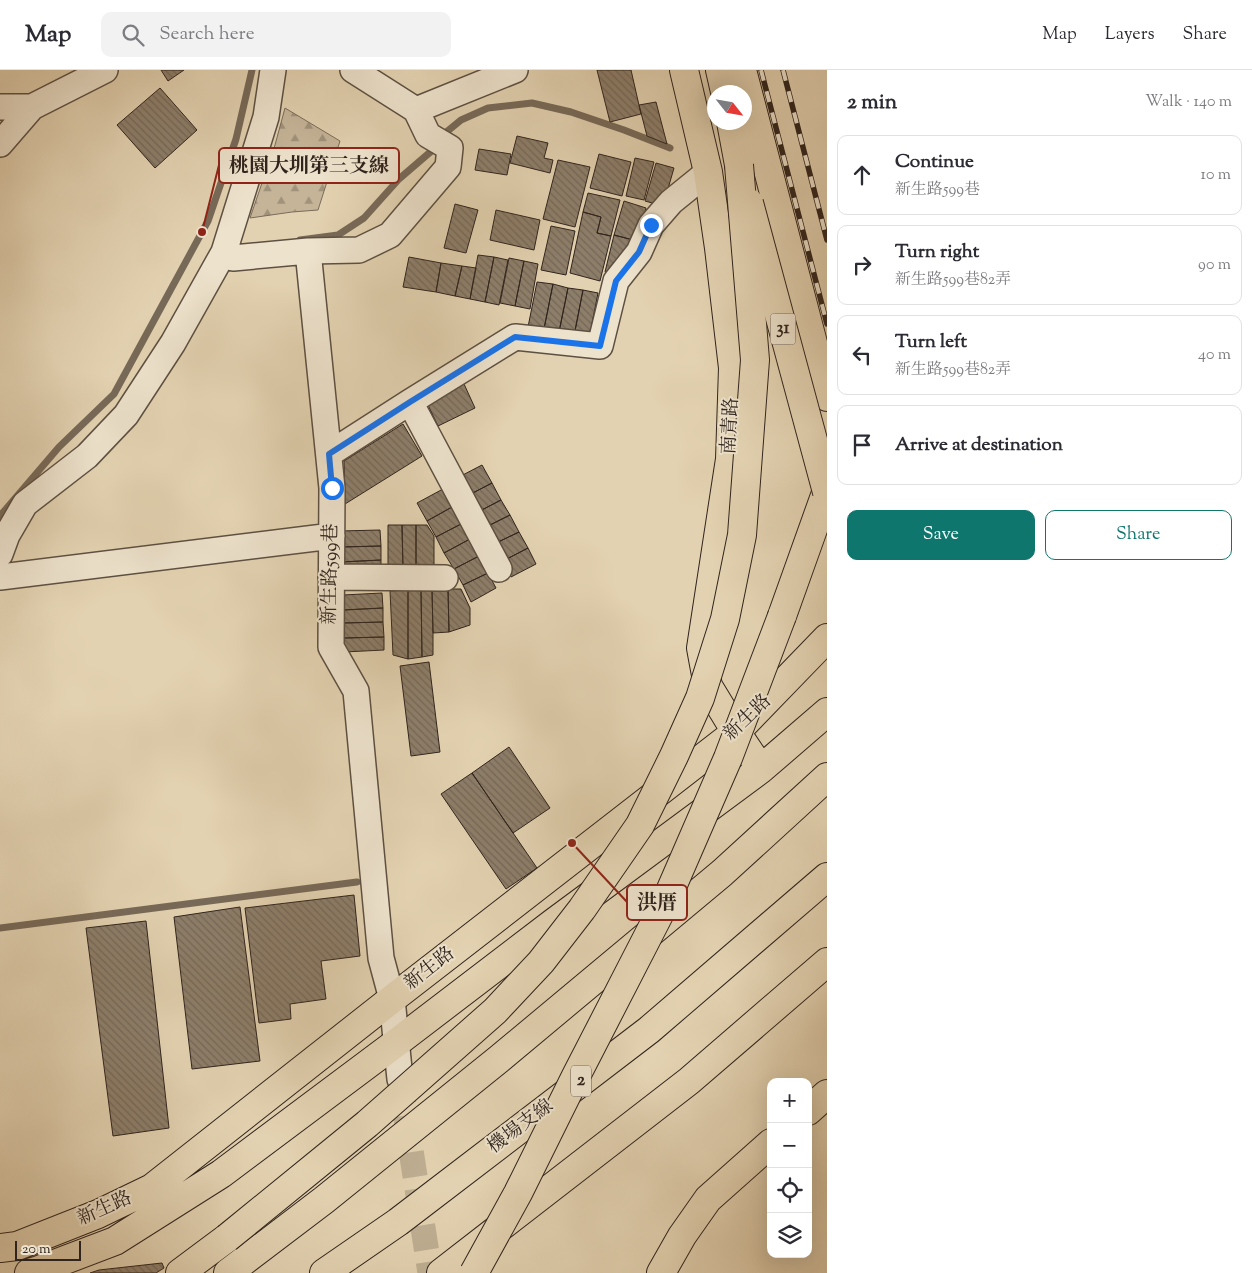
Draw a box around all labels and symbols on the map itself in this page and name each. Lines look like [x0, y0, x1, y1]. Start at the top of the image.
north arrow [707, 85, 752, 130]
callout: 桃園大圳第三支線 [219, 148, 399, 183]
text: 桃園大圳第三支線 [229, 153, 389, 182]
route end [640, 214, 663, 237]
road number: 31 [770, 313, 796, 344]
street label: 南青路 [716, 397, 746, 455]
route start [321, 477, 344, 500]
street label: 新生路599巷 [317, 523, 345, 625]
street label: 新生路 [718, 688, 778, 748]
callout: 洪厝 [627, 885, 687, 920]
text: 洪厝 [637, 890, 677, 919]
street label: 新生路 [399, 941, 461, 997]
road number: 2 [571, 1066, 591, 1096]
street label: 機場支線 [483, 1093, 559, 1161]
street label: 新生路 [73, 1185, 137, 1233]
scale bar [15, 1238, 81, 1261]

